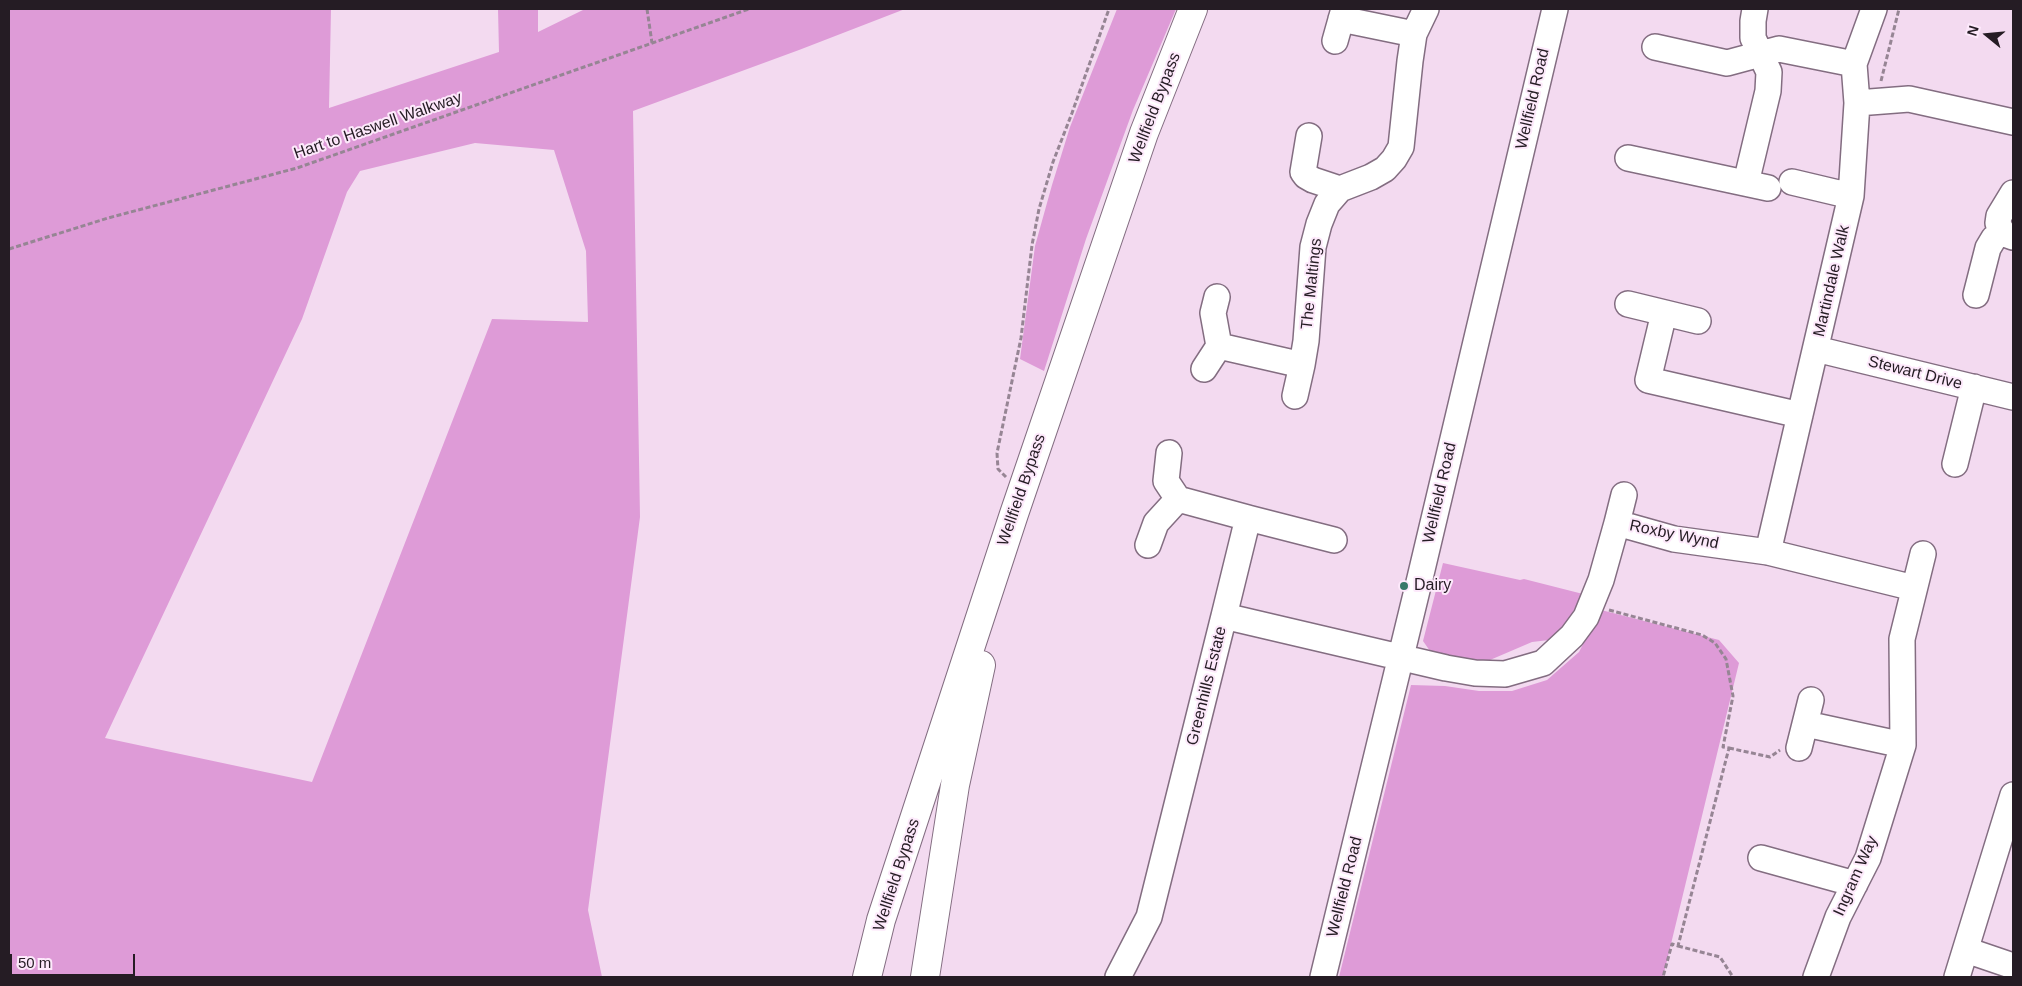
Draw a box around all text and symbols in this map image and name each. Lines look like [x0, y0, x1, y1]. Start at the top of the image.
north arrow [1962, 10, 2012, 60]
text: N [1964, 23, 1982, 38]
street label: Wellfield Road [1512, 47, 1554, 151]
street label: Wellfield Bypass [1125, 50, 1185, 166]
street label: Hart to Haswell Walkway [292, 88, 464, 164]
street label: Martindale Walk [1810, 223, 1854, 339]
street label: The Maltings [1298, 237, 1326, 331]
street label: Stewart Drive [1866, 352, 1964, 394]
street label: Wellfield Bypass [994, 432, 1050, 548]
street label: Wellfield Road [1419, 441, 1461, 545]
street label: Roxby Wynd [1628, 516, 1720, 554]
place label: Dairy [1414, 576, 1451, 596]
marker: Dairy [1398, 580, 1410, 592]
street label: Greenhills Estate [1183, 625, 1231, 747]
street label: Wellfield Bypass [870, 816, 924, 934]
street label: Ingram Way [1830, 833, 1882, 919]
street label: Wellfield Road [1323, 835, 1367, 939]
scale bar [12, 944, 138, 976]
text: 50 m [18, 954, 51, 971]

